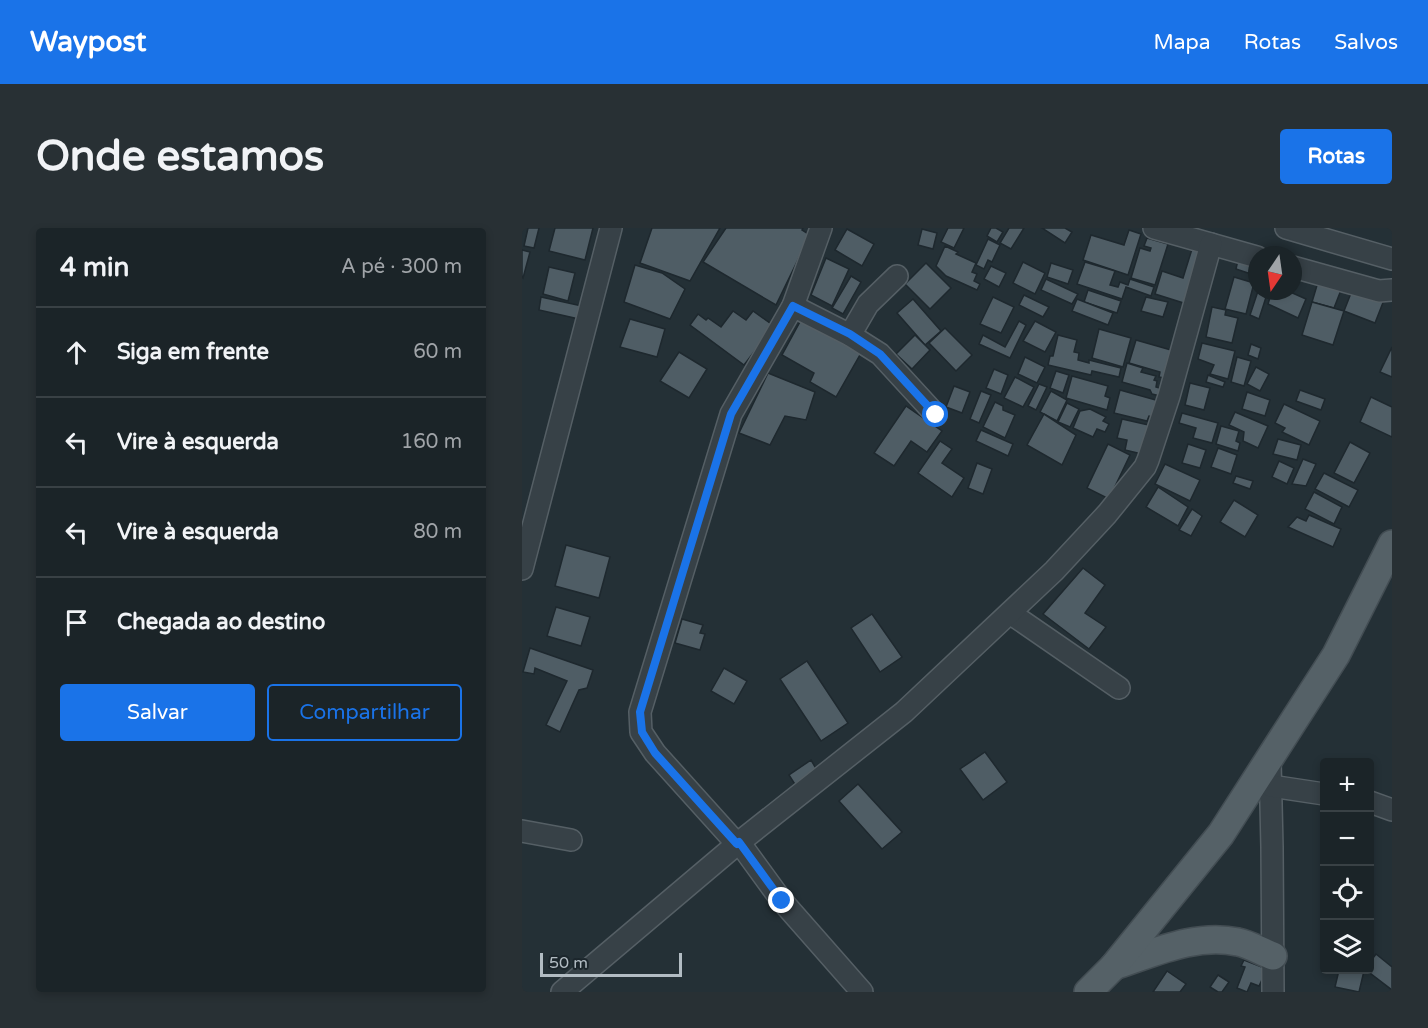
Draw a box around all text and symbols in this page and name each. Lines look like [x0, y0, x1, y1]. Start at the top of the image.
text: Waypost [30, 25, 146, 59]
text: Mapa [1153, 30, 1211, 55]
text: Rotas [1244, 30, 1301, 55]
text: Salvos [1334, 30, 1398, 55]
button: Rotas [1280, 129, 1392, 184]
text: Onde estamos [36, 131, 324, 182]
north arrow [1248, 246, 1302, 300]
text: 4 min [60, 252, 129, 283]
text: A pé · 300 m [341, 255, 462, 279]
icon: ahead [60, 336, 93, 369]
text: Siga em frente [117, 339, 269, 365]
text: 60 m [413, 340, 462, 364]
route start [922, 401, 948, 427]
icon: left [60, 426, 93, 459]
text: Vire à esquerda [117, 429, 279, 455]
text: 160 m [401, 430, 462, 454]
icon: left [60, 516, 93, 549]
text: Vire à esquerda [117, 519, 279, 545]
text: 80 m [413, 520, 462, 544]
icon: arrive [60, 606, 93, 639]
text: Chegada ao destino [117, 609, 325, 635]
button: Salvar [60, 684, 255, 741]
button: Compartilhar [267, 684, 462, 741]
map controls [1320, 758, 1374, 974]
button: + [1320, 758, 1374, 812]
button: − [1320, 812, 1374, 866]
button: locate [1320, 866, 1374, 920]
route end [768, 887, 794, 913]
button: layers [1320, 920, 1374, 974]
scale bar [540, 950, 682, 978]
text: 50 m [549, 953, 588, 973]

